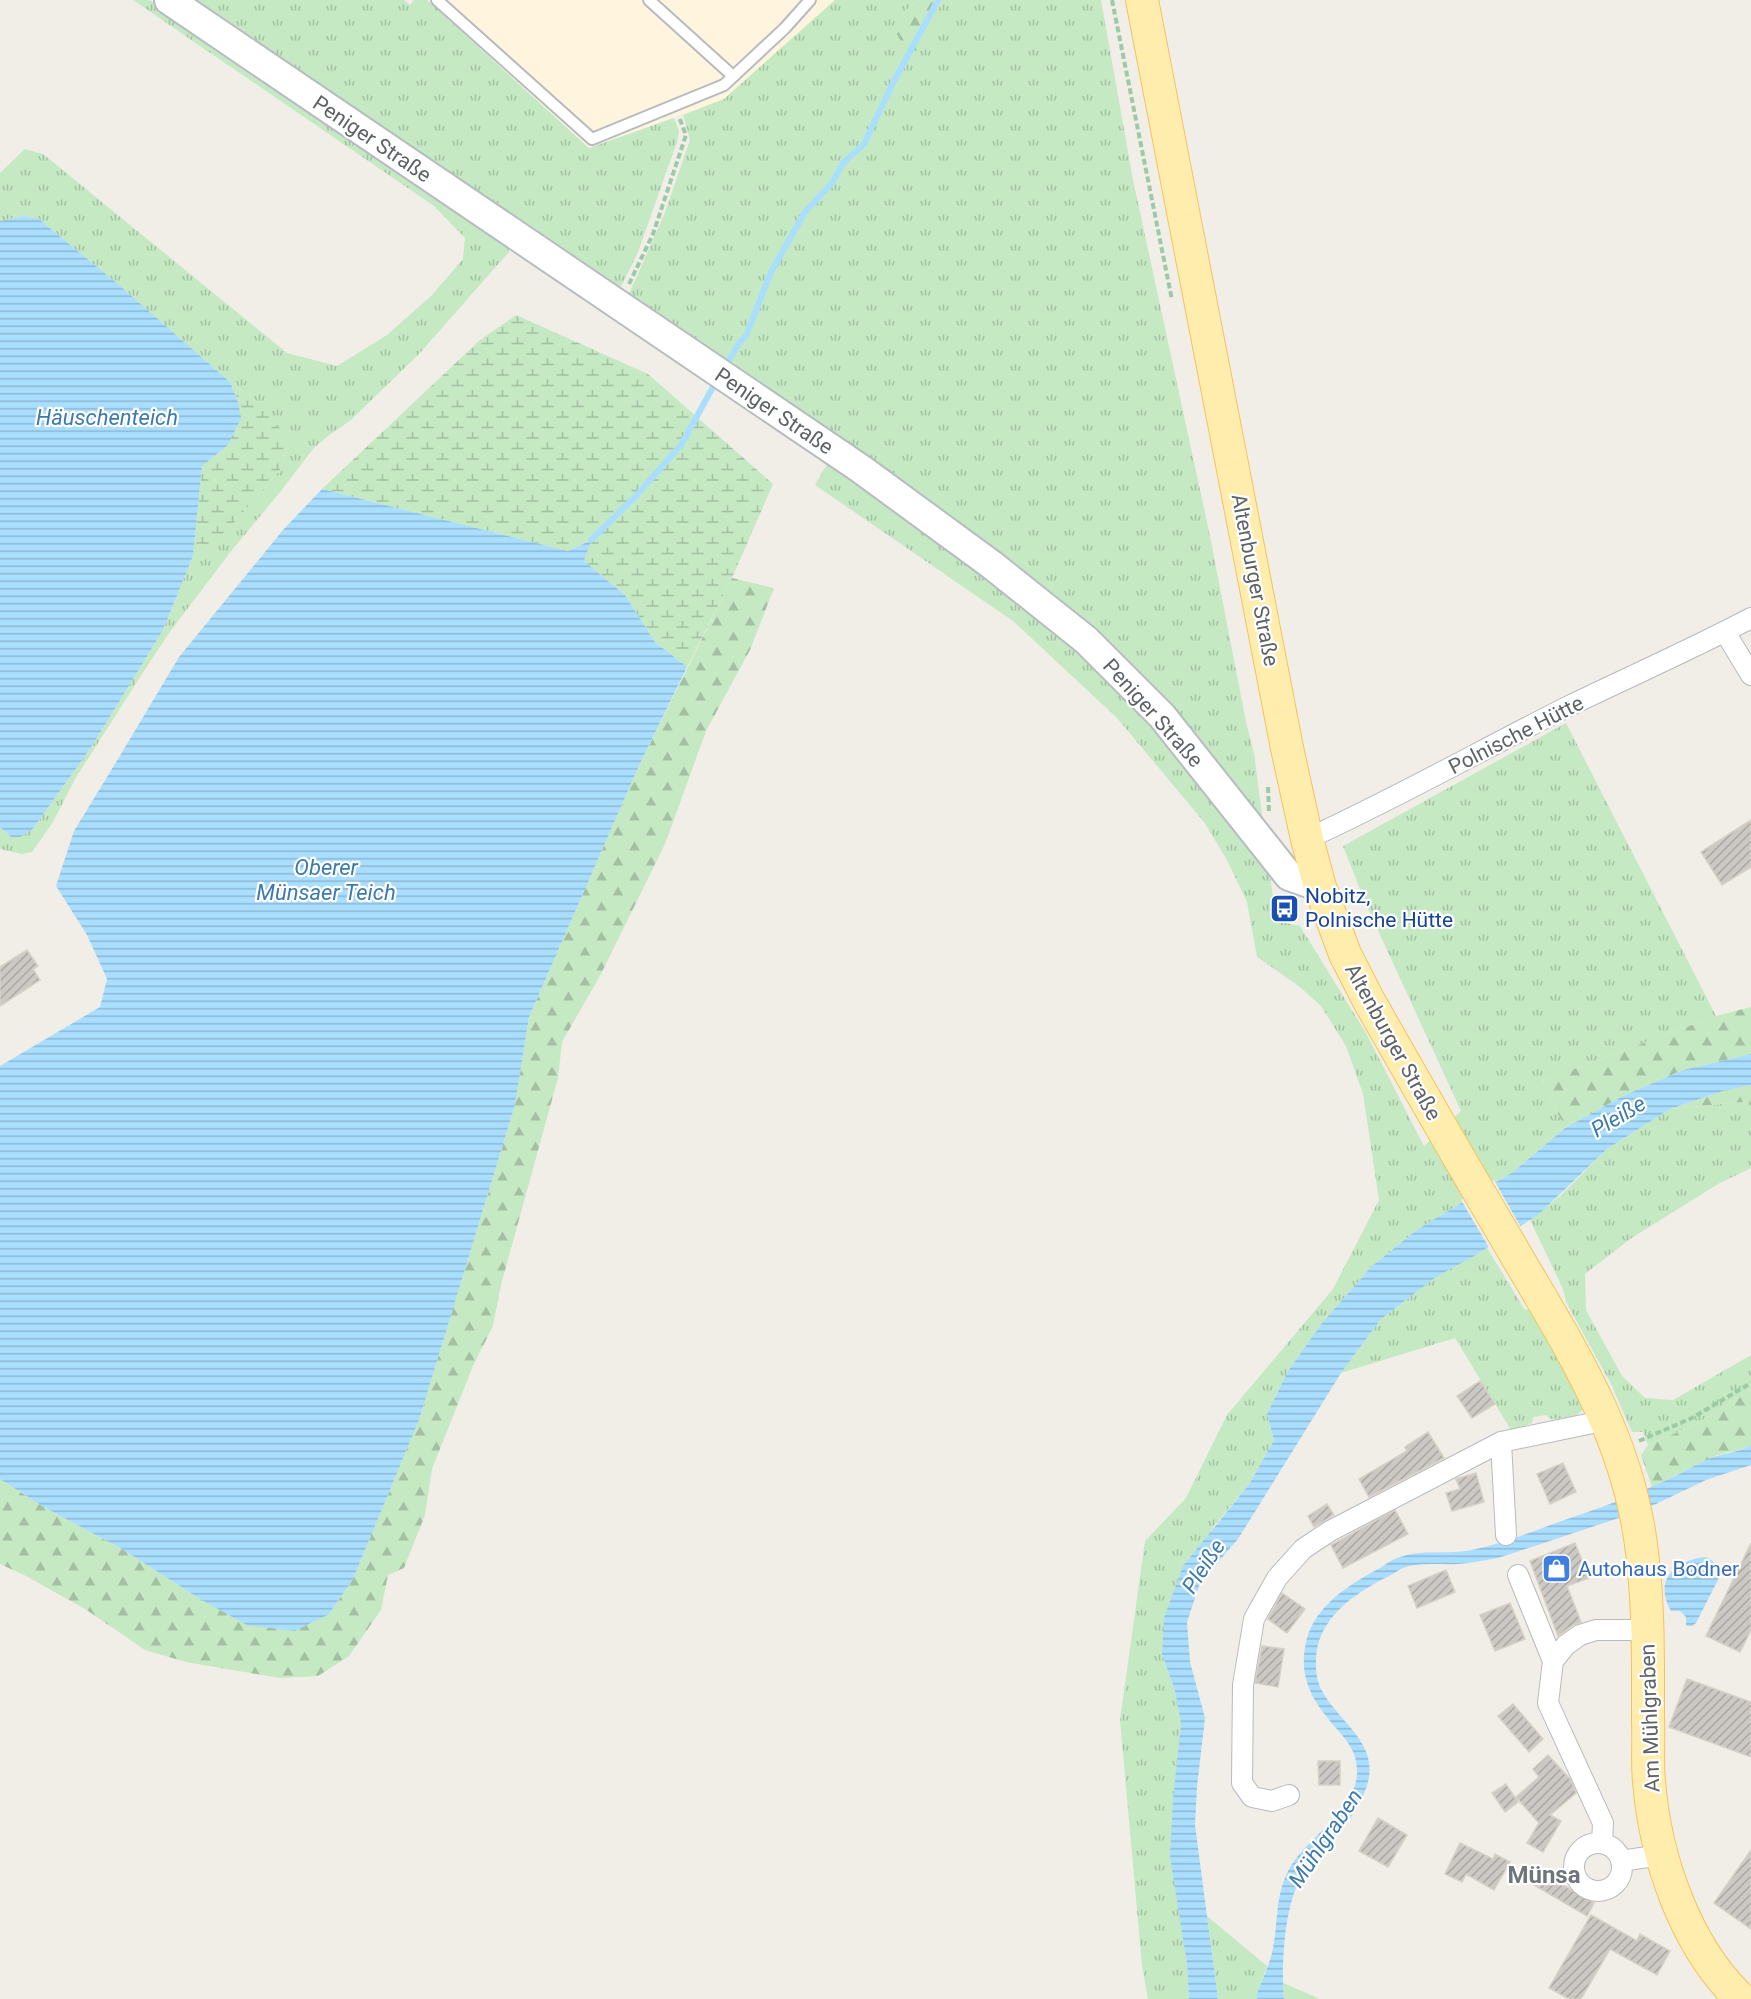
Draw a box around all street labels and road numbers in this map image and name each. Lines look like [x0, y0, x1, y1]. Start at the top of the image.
street label: Peniger Straße [308, 91, 436, 187]
street label: Peniger Straße [710, 363, 838, 459]
street label: Altenburger Straße [1227, 492, 1283, 668]
street label: Peniger Straße [1098, 654, 1208, 772]
street label: Polnische Hütte [1445, 691, 1587, 779]
street label: Altenburger Straße [1340, 960, 1446, 1124]
street label: Am Mühlgraben [1635, 1643, 1665, 1793]

